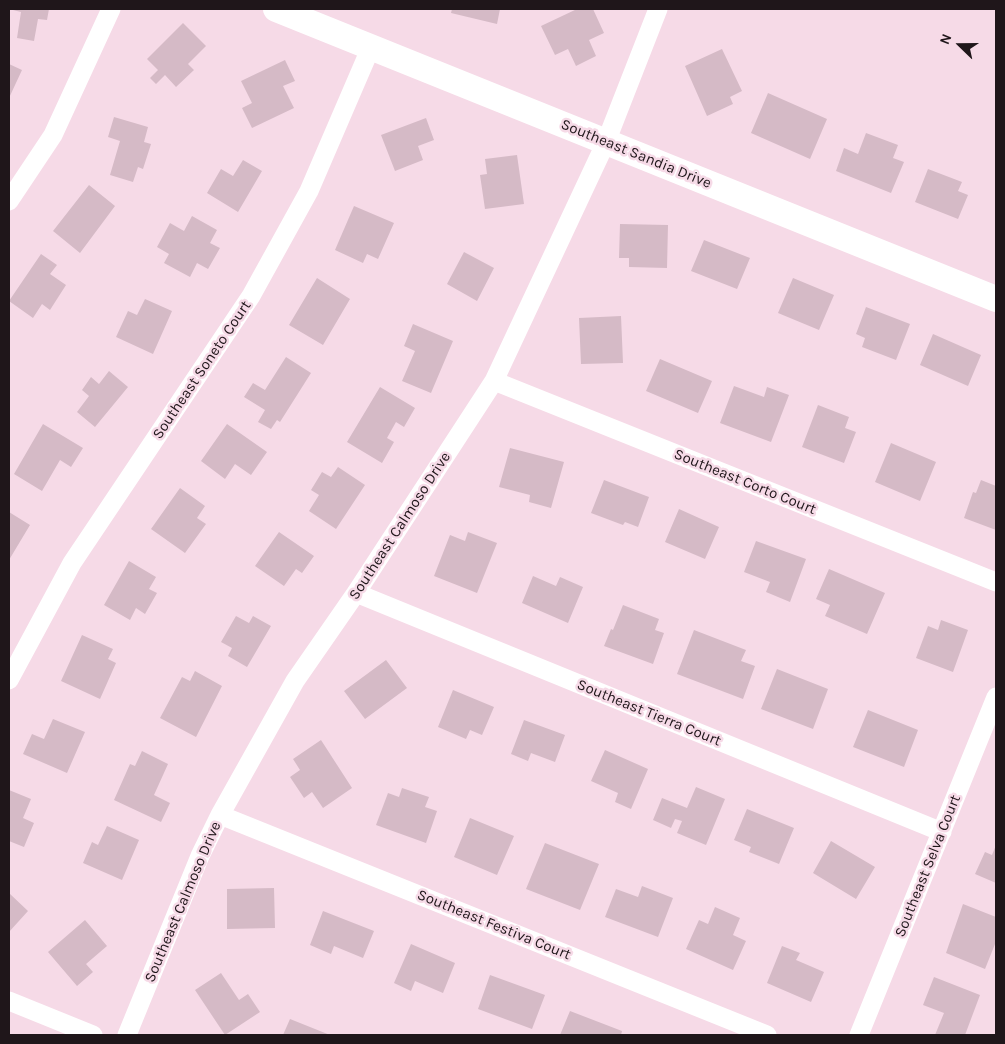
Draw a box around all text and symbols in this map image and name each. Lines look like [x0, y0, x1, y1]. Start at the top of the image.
north arrow [935, 20, 985, 70]
text: N [936, 31, 955, 47]
street label: Southeast Sandia Drive [558, 116, 714, 192]
street label: Southeast Soneto Court [149, 297, 255, 443]
street label: Southeast Corto Court [671, 445, 819, 519]
street label: Southeast Calmoso Drive [345, 449, 455, 603]
street label: Southeast Tierra Court [574, 676, 724, 750]
street label: Southeast Selva Court [891, 792, 965, 940]
street label: Southeast Calmoso Drive [141, 819, 225, 985]
street label: Southeast Festiva Court [415, 886, 573, 964]

